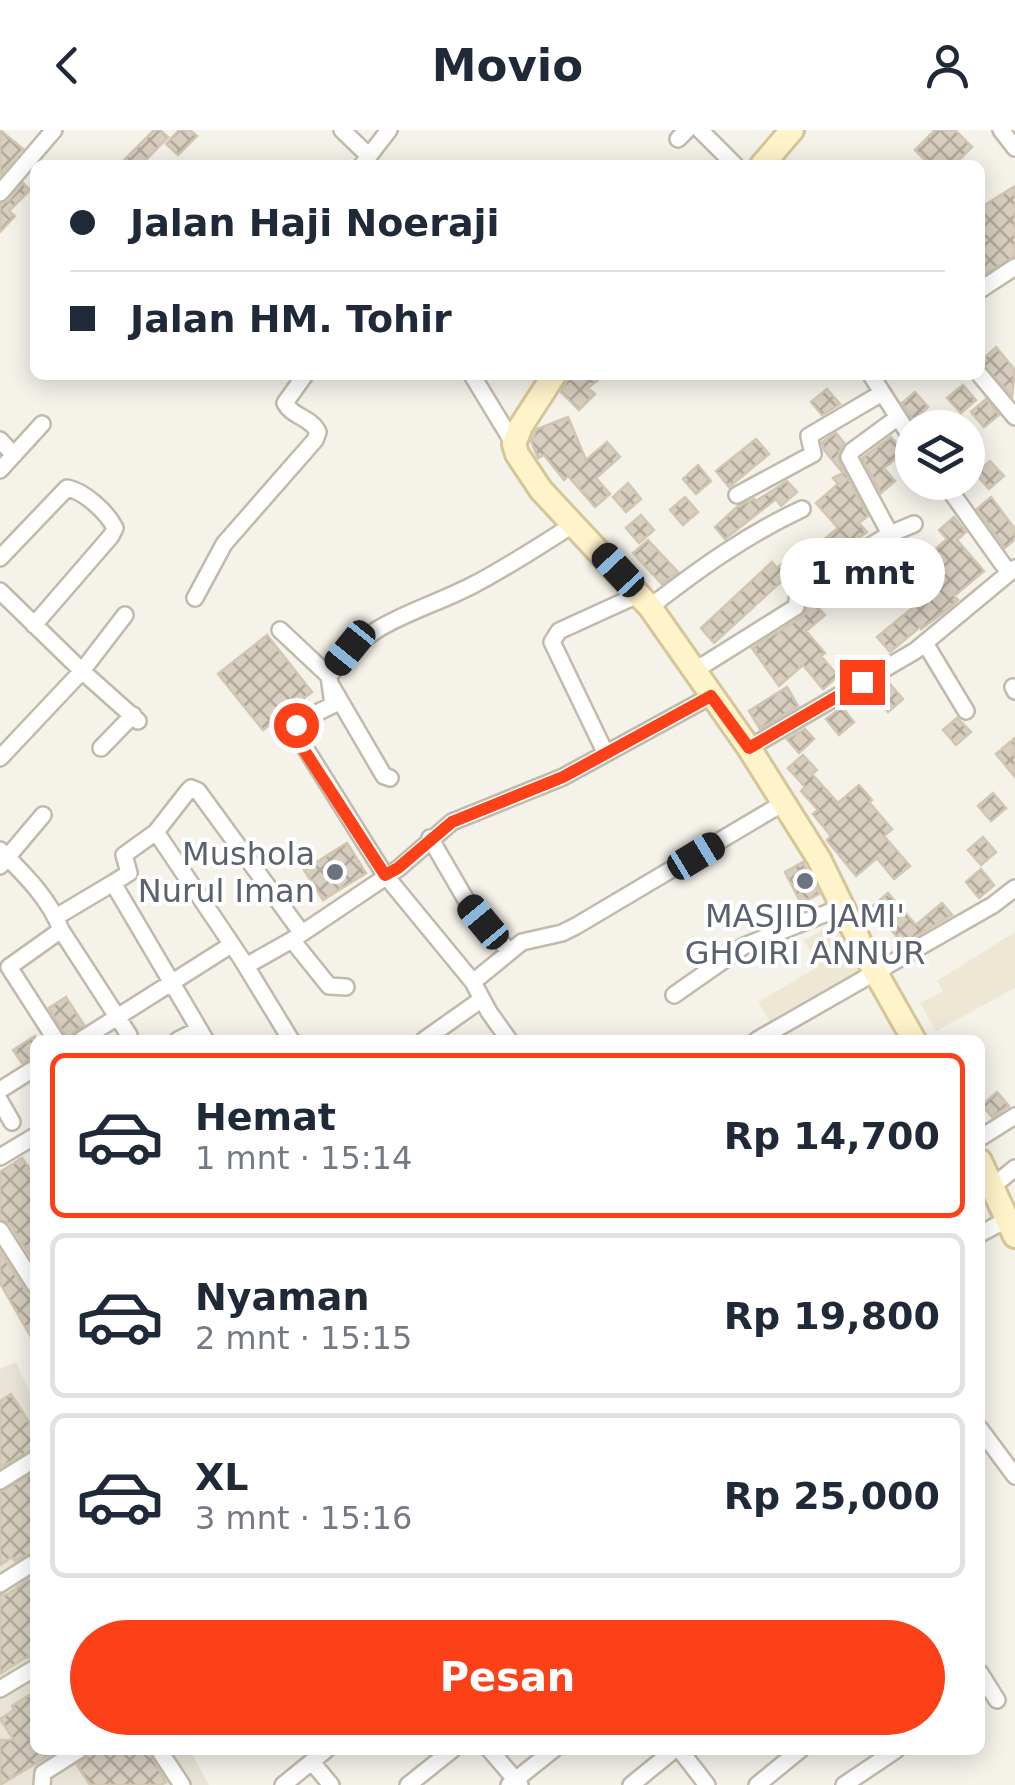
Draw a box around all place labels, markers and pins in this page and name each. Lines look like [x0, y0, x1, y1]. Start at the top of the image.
place label: Mushola Nurul Iman [138, 835, 315, 910]
marker: Mushola Nurul Iman [324, 861, 346, 883]
marker: MASJID JAMI' GHOIRI ANNUR [794, 870, 816, 892]
place label: MASJID JAMI' GHOIRI ANNUR [685, 897, 925, 972]

